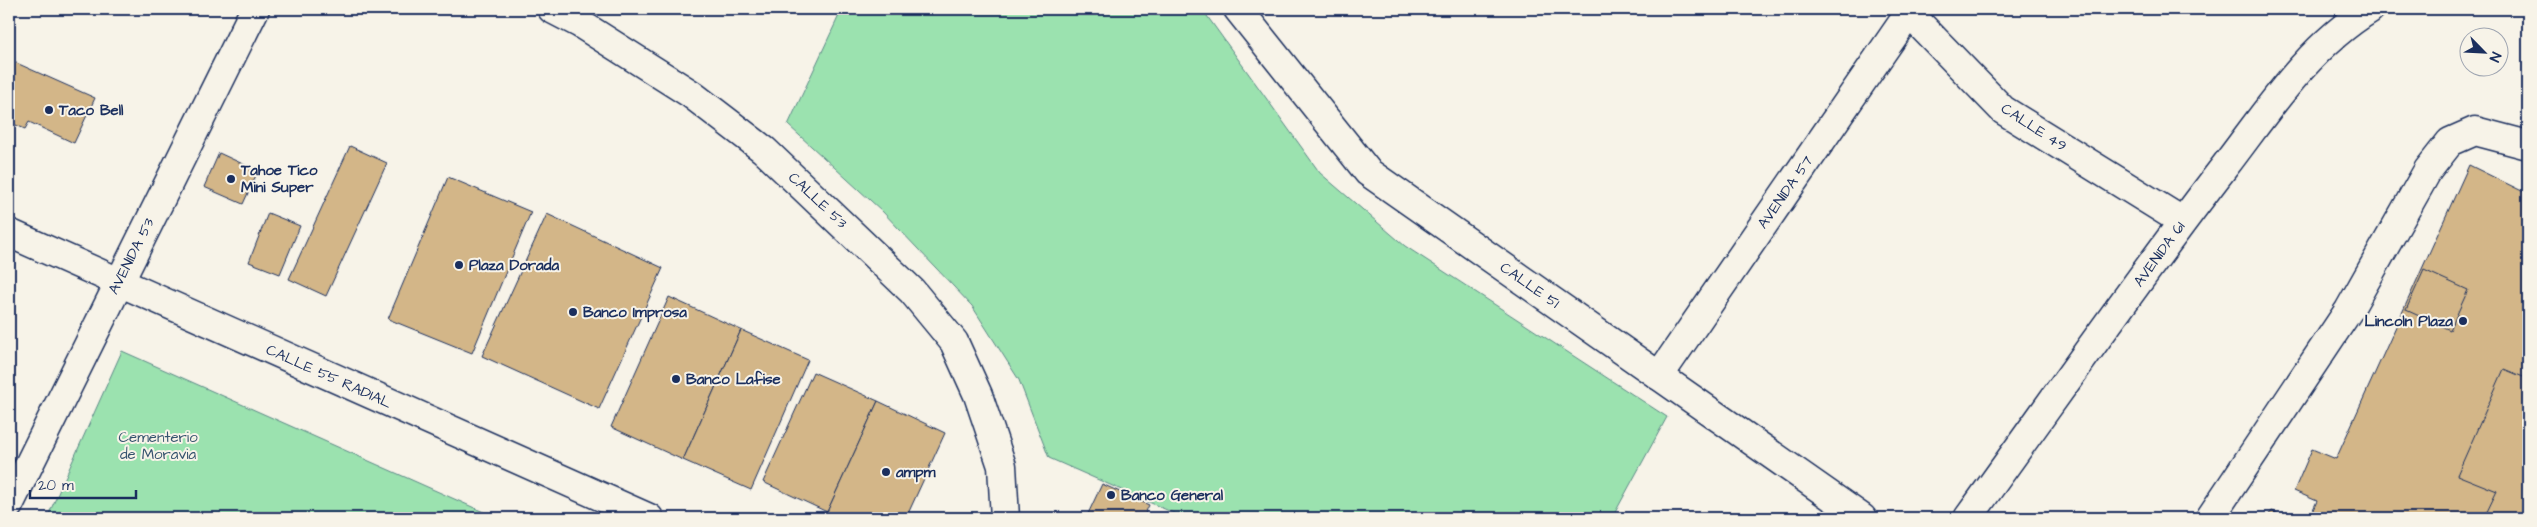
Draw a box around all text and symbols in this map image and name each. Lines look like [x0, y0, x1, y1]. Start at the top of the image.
north arrow [2460, 28, 2510, 78]
text: N [2484, 49, 2506, 65]
street label: CALLE 49 [1997, 98, 2071, 157]
place label: Taco Bell [58, 100, 124, 121]
marker: Taco Bell [43, 104, 55, 116]
street label: AVENIDA 57 [1752, 152, 1818, 233]
place label: Tahoe Tico Mini Super [240, 160, 318, 198]
street label: CALLE 53 [783, 167, 852, 234]
marker: Tahoe Tico Mini Super [225, 173, 237, 185]
street label: AVENIDA 53 [103, 214, 160, 298]
street label: AVENIDA 61 [2129, 217, 2190, 291]
place label: Plaza Dorada [469, 255, 559, 276]
street label: CALLE 51 [1496, 257, 1564, 314]
marker: Plaza Dorada [453, 259, 465, 271]
place label: Banco Improsa [583, 302, 687, 323]
marker: Banco Improsa [567, 306, 579, 318]
place label: Lincoln Plaza [2364, 311, 2453, 332]
marker: Lincoln Plaza [2457, 315, 2469, 327]
street label: CALLE 55 RADIAL [263, 339, 395, 414]
place label: Banco Lafise [686, 369, 781, 390]
marker: Banco Lafise [670, 373, 682, 385]
park label: Cementerio de Moravia [118, 427, 198, 465]
place label: ampm [895, 462, 936, 483]
marker: ampm [880, 466, 892, 478]
scale bar [30, 467, 136, 499]
text: 20 m [38, 475, 74, 496]
place label: Banco General [1121, 485, 1224, 506]
marker: Banco General [1105, 489, 1117, 501]

